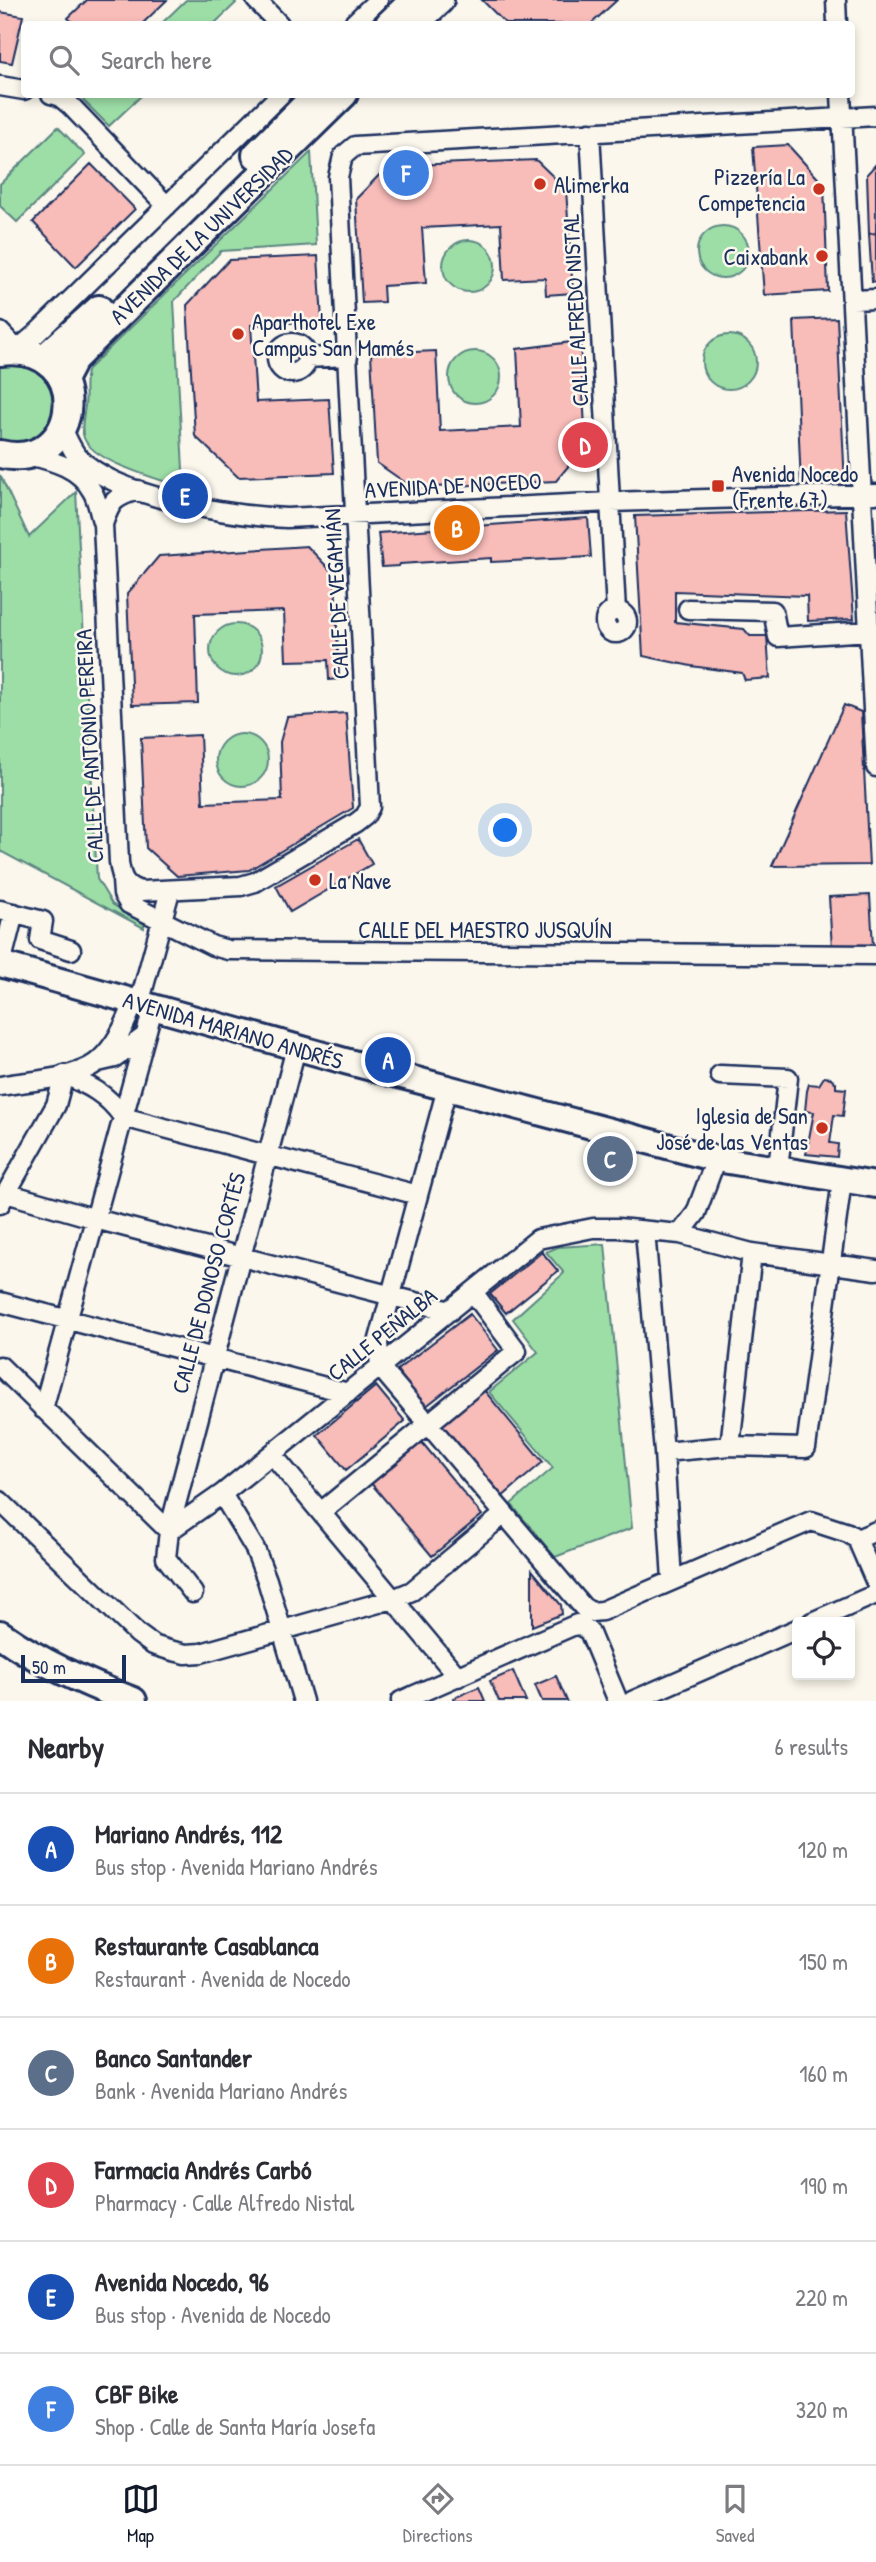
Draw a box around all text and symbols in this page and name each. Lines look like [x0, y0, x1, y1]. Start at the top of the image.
search box [21, 21, 855, 98]
icon: search [45, 41, 83, 79]
text: Search here [101, 42, 212, 77]
street label: AVENIDA DE LA UNIVERSIDAD [103, 139, 299, 331]
pin: F [383, 147, 429, 199]
place label: Pizzería La Competencia [698, 161, 805, 218]
place label: Alimerka [554, 169, 629, 200]
marker: Alimerka [532, 176, 548, 192]
marker: Pizzería La Competencia [811, 181, 827, 197]
street label: CALLE ALFREDO NISTAL [554, 213, 596, 407]
place label: Caixabank [723, 241, 808, 272]
marker: Caixabank [814, 248, 830, 264]
place label: Aparthotel Exe Campus San Mamés [252, 306, 414, 363]
marker: Aparthotel Exe Campus San Mamés [230, 326, 246, 342]
pin: D [562, 419, 608, 471]
place label: Avenida Nocedo (Frente 67) [732, 458, 858, 515]
street label: AVENIDA DE NOCEDO [364, 465, 542, 505]
pin: E [162, 470, 208, 522]
marker: Avenida Nocedo (Frente 67) [710, 478, 726, 494]
pin: B [434, 502, 480, 554]
street label: CALLE DE VEGAMIÁN [316, 508, 356, 680]
street label: CALLE DE ANTONIO PEREIRA [67, 628, 111, 864]
your location [488, 813, 522, 847]
place label: La Nave [329, 865, 391, 896]
marker: La Nave [307, 872, 323, 888]
street label: CALLE DEL MAESTRO JUSQUÍN [358, 914, 612, 945]
street label: AVENIDA MARIANO ANDRÉS [120, 984, 347, 1076]
pin: A [365, 1034, 411, 1086]
place label: Iglesia de San José de las Ventas [656, 1100, 808, 1157]
marker: Iglesia de San José de las Ventas [814, 1120, 830, 1136]
pin: C [587, 1133, 633, 1185]
street label: CALLE DE DONOSO CORTÉS [164, 1169, 253, 1397]
street label: CALLE PEÑALBA [321, 1280, 443, 1388]
map controls [792, 1617, 855, 1680]
button: locate [792, 1617, 855, 1680]
scale bar [21, 1652, 126, 1684]
text: 50 m [32, 1654, 66, 1680]
text: Nearby [28, 1727, 104, 1767]
text: 6 results [775, 1731, 848, 1762]
text: Mariano Andrés, 112 [95, 1816, 282, 1851]
text: A [45, 1834, 57, 1865]
text: 120 m [798, 1834, 848, 1865]
text: Bus stop · Avenida Mariano Andrés [95, 1851, 378, 1882]
text: Restaurante Casablanca [95, 1928, 318, 1963]
text: B [45, 1946, 57, 1977]
text: 150 m [799, 1946, 848, 1977]
text: Restaurant · Avenida de Nocedo [95, 1963, 351, 1994]
text: Banco Santander [95, 2040, 252, 2075]
text: C [45, 2058, 57, 2089]
text: 160 m [799, 2058, 848, 2089]
text: Bank · Avenida Mariano Andrés [95, 2075, 347, 2106]
text: Farmacia Andrés Carbó [95, 2152, 311, 2187]
text: D [46, 2170, 56, 2201]
text: 190 m [800, 2170, 848, 2201]
text: Pharmacy · Calle Alfredo Nistal [95, 2187, 355, 2218]
text: Avenida Nocedo, 96 [95, 2264, 269, 2299]
text: E [46, 2282, 56, 2313]
text: 220 m [795, 2282, 848, 2313]
text: Bus stop · Avenida de Nocedo [95, 2299, 331, 2330]
text: CBF Bike [95, 2376, 178, 2411]
text: F [47, 2394, 55, 2425]
text: 320 m [796, 2394, 848, 2425]
text: Shop · Calle de Santa María Josefa [95, 2411, 375, 2442]
tab: Map [122, 2480, 160, 2548]
tab: Directions [403, 2480, 473, 2548]
tab: Saved [716, 2480, 754, 2548]

